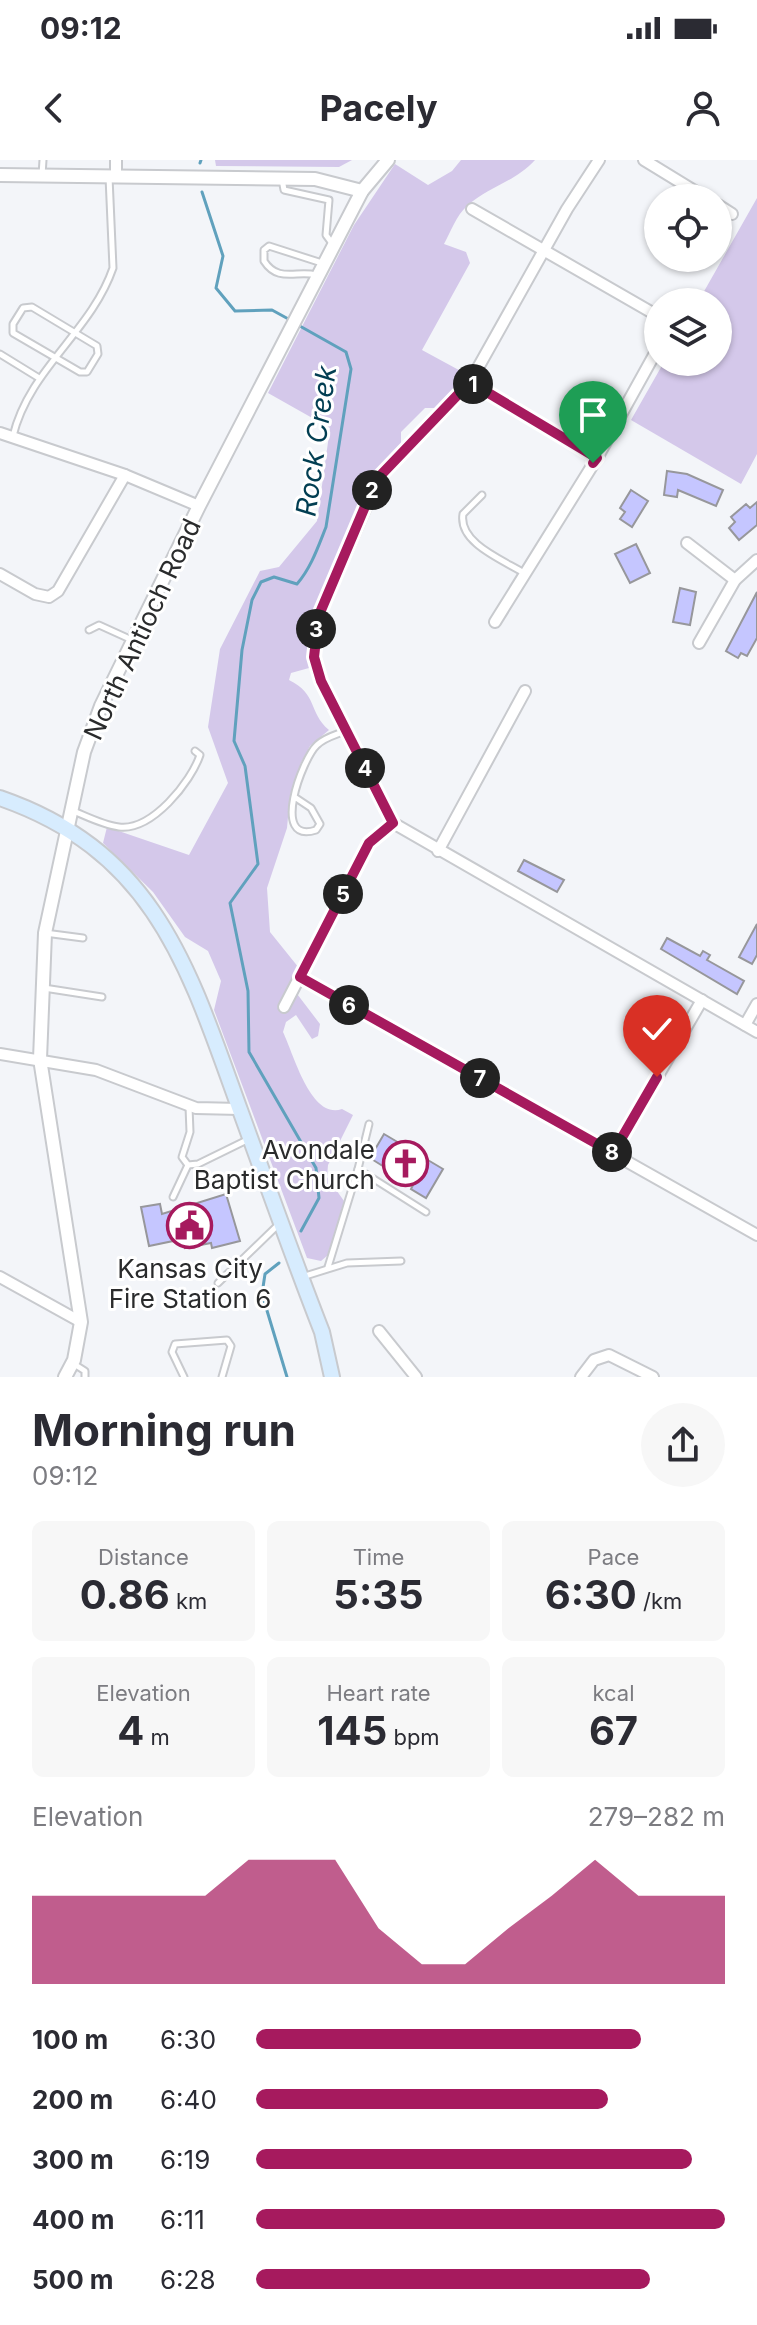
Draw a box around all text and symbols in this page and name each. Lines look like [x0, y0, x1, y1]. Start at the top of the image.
text: 09:12 [40, 10, 122, 46]
icon: back [32, 86, 76, 130]
text: Pacely [319, 86, 438, 130]
icon: person [681, 86, 725, 130]
map controls [644, 184, 732, 376]
button: locate [644, 184, 732, 272]
button: layers [644, 288, 732, 376]
water label: Rock Creek [289, 363, 343, 519]
pin: 1 [453, 364, 493, 404]
text: 1 [468, 371, 478, 397]
pin [559, 381, 627, 463]
icon: arrive [571, 393, 615, 437]
pin: 2 [352, 470, 392, 510]
text: 2 [365, 477, 379, 503]
street label: North Antioch Road [77, 513, 207, 745]
pin: 3 [296, 609, 336, 649]
text: 3 [309, 616, 323, 642]
pin: 4 [345, 748, 385, 788]
text: 4 [358, 755, 372, 781]
pin: 5 [323, 874, 363, 914]
text: 5 [336, 881, 350, 907]
pin: 6 [329, 985, 369, 1025]
text: 6 [342, 992, 356, 1018]
pin [623, 995, 691, 1077]
icon: check [635, 1007, 679, 1051]
pin: 7 [460, 1058, 500, 1098]
text: 7 [474, 1065, 486, 1091]
pin: 8 [592, 1132, 632, 1172]
place label: Avondale Baptist Church [194, 1134, 375, 1195]
text: 8 [605, 1139, 619, 1165]
church icon: Avondale Baptist Church [382, 1140, 430, 1188]
public building icon: Kansas City Fire Station 6 [166, 1201, 214, 1249]
place label: Kansas City Fire Station 6 [109, 1253, 271, 1314]
text: Morning run [32, 1403, 296, 1457]
button: share [641, 1403, 725, 1487]
text: 09:12 [32, 1460, 98, 1491]
text: Distance [98, 1544, 189, 1570]
text: Time [353, 1544, 404, 1570]
text: Pace [588, 1544, 639, 1570]
text: 0.86 [80, 1570, 170, 1619]
text: 5:35 [333, 1570, 424, 1619]
text: 6:30 [545, 1570, 637, 1619]
text: km [170, 1588, 207, 1614]
text: /km [637, 1588, 682, 1614]
text: Elevation [96, 1680, 191, 1706]
text: Heart rate [326, 1680, 431, 1706]
text: kcal [592, 1680, 635, 1706]
text: 4 [117, 1706, 144, 1755]
text: 145 [317, 1706, 387, 1755]
text: 67 [589, 1706, 638, 1755]
text: m [144, 1724, 170, 1750]
text: bpm [387, 1724, 440, 1750]
text: Elevation [32, 1801, 143, 1832]
text: 279–282 m [588, 1801, 725, 1832]
text: 100 m [32, 2024, 108, 2055]
text: 6:30 [160, 2024, 216, 2055]
text: 200 m [32, 2084, 113, 2115]
text: 6:40 [160, 2084, 217, 2115]
text: 300 m [32, 2144, 114, 2175]
text: 6:19 [160, 2144, 210, 2175]
text: 400 m [32, 2204, 115, 2235]
text: 6:11 [160, 2204, 205, 2235]
text: 500 m [32, 2264, 114, 2295]
text: 6:28 [160, 2264, 216, 2295]

